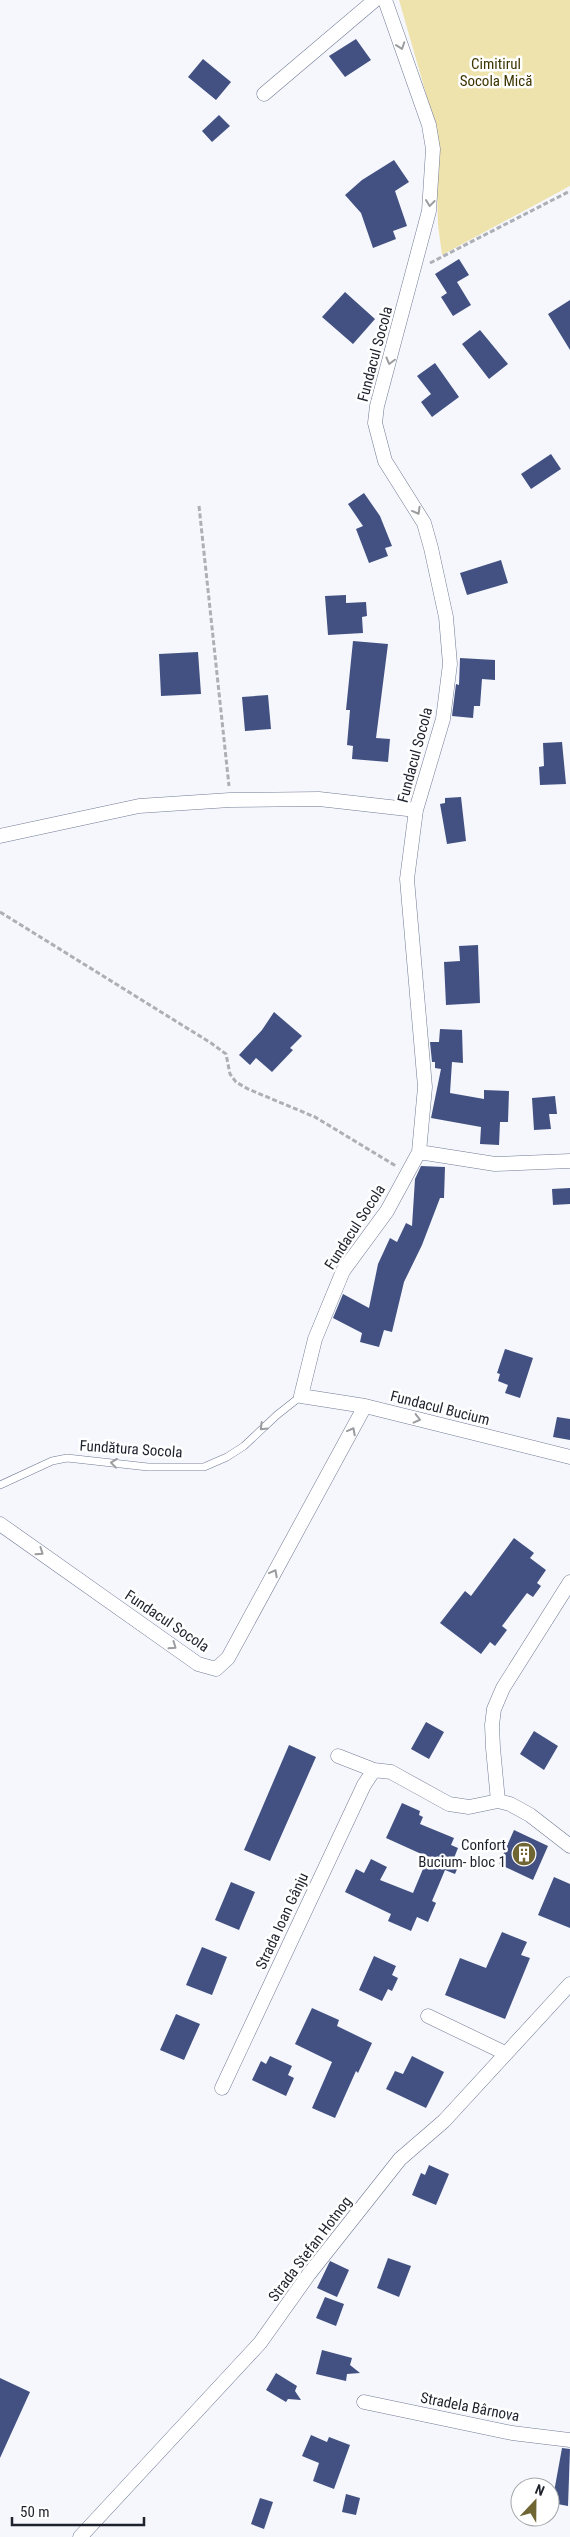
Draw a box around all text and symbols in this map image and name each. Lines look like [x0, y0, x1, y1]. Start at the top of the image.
one-way arrow [395, 41, 405, 50]
park label: Cimitirul Socola Mică [460, 55, 532, 90]
one-way arrow [425, 199, 436, 207]
street label: Fundacul Socola [354, 305, 396, 403]
one-way arrow [385, 356, 395, 364]
one-way arrow [410, 505, 420, 514]
street label: Fundacul Socola [394, 706, 436, 804]
street label: Fundacul Socola [321, 1181, 389, 1273]
street label: Fundacul Bucium [389, 1387, 491, 1429]
one-way arrow [413, 1413, 422, 1424]
one-way arrow [260, 1421, 269, 1430]
one-way arrow [346, 1427, 356, 1436]
street label: Fundătura Socola [79, 1436, 183, 1462]
one-way arrow [110, 1458, 118, 1469]
one-way arrow [34, 1546, 44, 1555]
one-way arrow [268, 1570, 278, 1579]
street label: Fundacul Socola [121, 1586, 213, 1656]
one-way arrow [167, 1640, 176, 1649]
place label: Confort Bucium- bloc 1 [418, 1836, 506, 1871]
building icon: Confort Bucium- bloc 1 [511, 1841, 537, 1867]
street label: Strada Ioan Gânju [252, 1870, 312, 1972]
street label: Strada Stefan Hotnog [265, 2193, 355, 2305]
street label: Stradela Bârnova [419, 2389, 521, 2425]
north arrow [510, 2477, 560, 2527]
text: N [533, 2481, 547, 2499]
scale bar [12, 2494, 145, 2526]
text: 50 m [20, 2503, 50, 2521]

